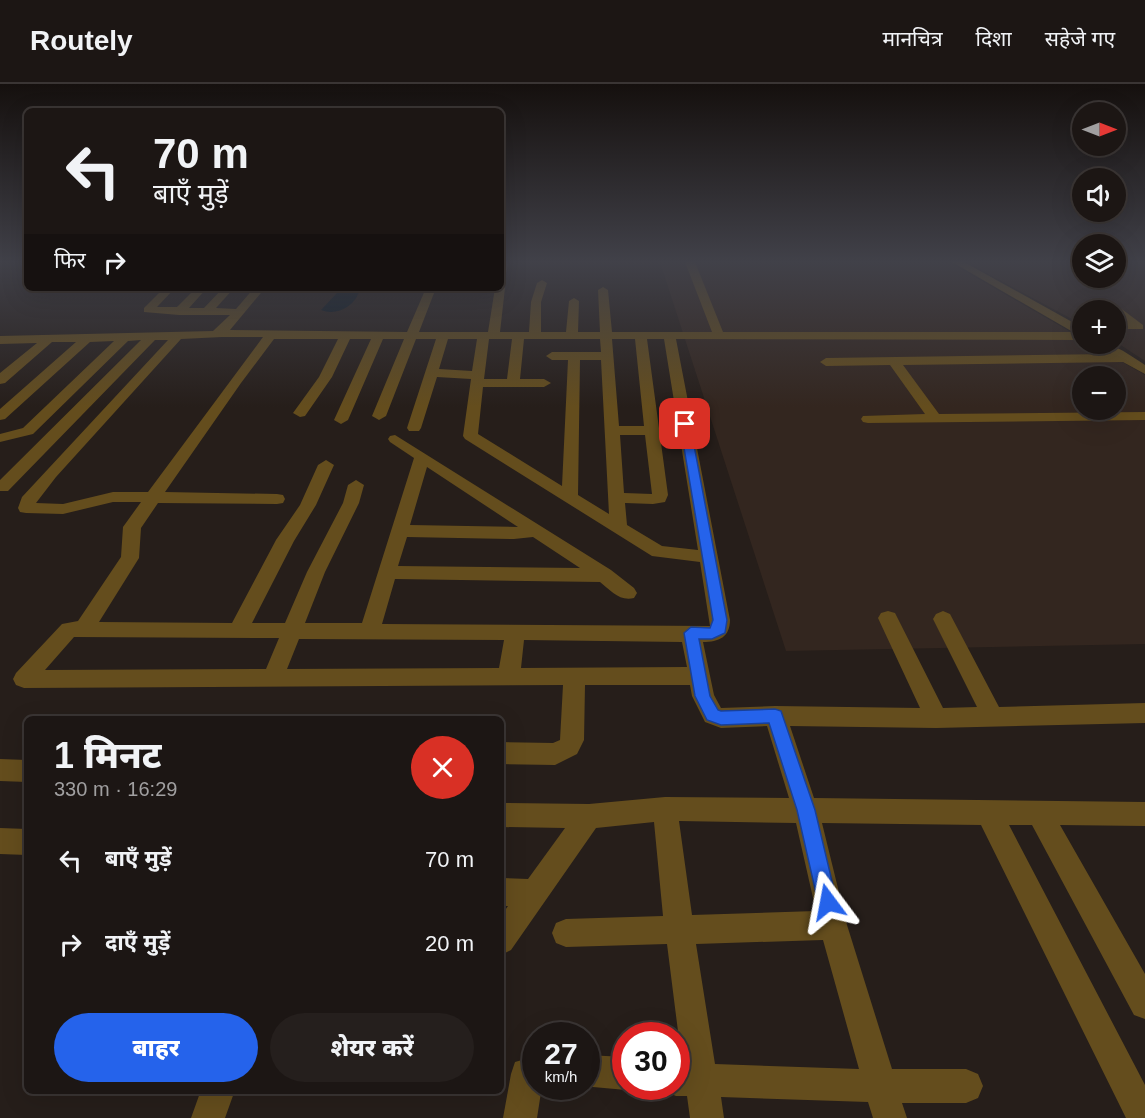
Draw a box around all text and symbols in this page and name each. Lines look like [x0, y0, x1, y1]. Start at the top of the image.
text: Routely [30, 25, 133, 56]
text: मानचित्र [882, 27, 942, 50]
text: दिशा [975, 27, 1012, 50]
text: सहेजे गए [1045, 27, 1115, 50]
north arrow [1072, 102, 1126, 156]
map controls [1072, 102, 1126, 420]
text: 70 m [153, 130, 249, 177]
icon: left [54, 132, 132, 210]
button: sound [1072, 168, 1126, 222]
text: बाएँ मुड़ें [153, 179, 228, 209]
button: layers [1072, 234, 1126, 288]
icon: right [98, 246, 131, 279]
text: फिर [54, 248, 86, 273]
button: + [1072, 300, 1126, 354]
button: − [1072, 366, 1126, 420]
pin [659, 398, 710, 449]
icon: arrive [668, 407, 701, 440]
text: 1 मिनट [54, 735, 162, 776]
button: close [411, 736, 474, 799]
text: 330 m · 16:29 [54, 778, 177, 800]
icon: left [54, 844, 87, 877]
text: बाएँ मुड़ें [105, 846, 171, 871]
text: 70 m [425, 847, 474, 872]
position arrow [796, 870, 860, 934]
icon: right [54, 928, 87, 961]
text: दाएँ मुड़ें [105, 930, 170, 955]
text: 20 m [425, 931, 474, 956]
button: बाहर [54, 1013, 258, 1082]
button: शेयर करें [270, 1013, 474, 1082]
speed limit sign: 30 [612, 1022, 690, 1100]
text: 27 [544, 1037, 578, 1070]
text: km/h [545, 1068, 577, 1085]

